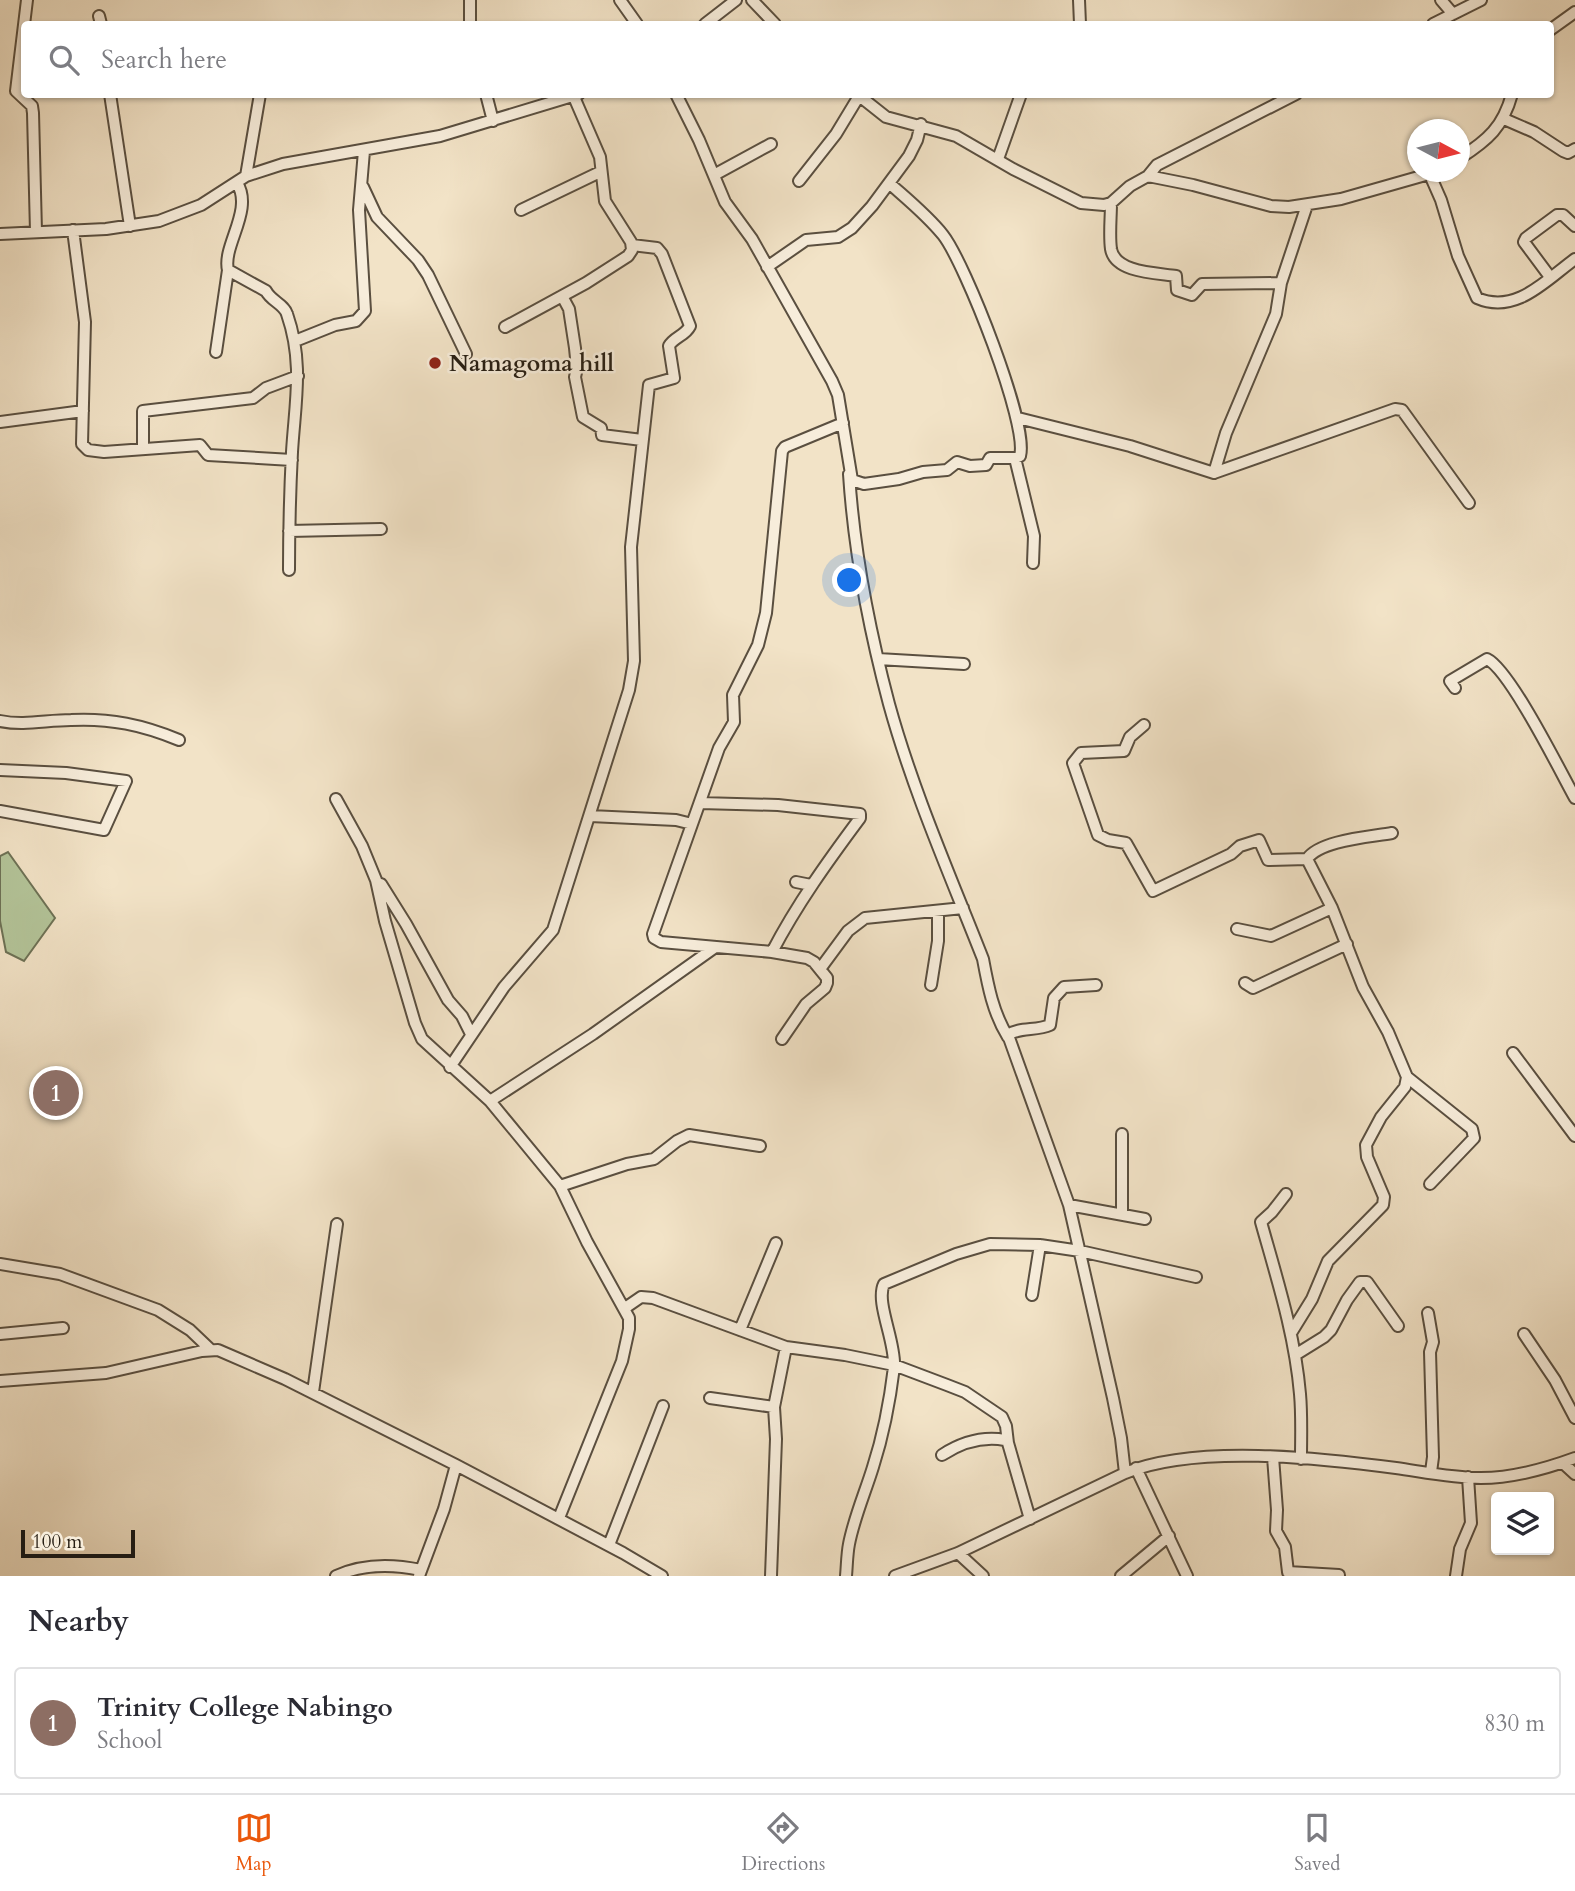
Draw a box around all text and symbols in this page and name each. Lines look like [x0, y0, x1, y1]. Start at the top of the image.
search box [21, 21, 1554, 98]
icon: search [45, 41, 83, 79]
text: Search here [101, 42, 227, 77]
north arrow [1407, 119, 1470, 182]
place label: Namagoma hill [449, 348, 614, 379]
marker: Namagoma hill [427, 355, 443, 371]
your location [832, 563, 866, 597]
pin: 1 [33, 1067, 79, 1119]
map controls [1491, 1492, 1554, 1555]
button: layers [1491, 1492, 1554, 1555]
scale bar [21, 1527, 135, 1559]
text: 100 m [32, 1529, 82, 1555]
text: Nearby [28, 1601, 129, 1642]
text: Trinity College Nabingo [97, 1690, 393, 1725]
text: 1 [47, 1708, 59, 1739]
text: 830 m [1484, 1708, 1545, 1739]
text: School [97, 1725, 162, 1756]
tab: Map [235, 1809, 273, 1877]
tab: Directions [742, 1809, 825, 1877]
tab: Saved [1294, 1809, 1340, 1877]

